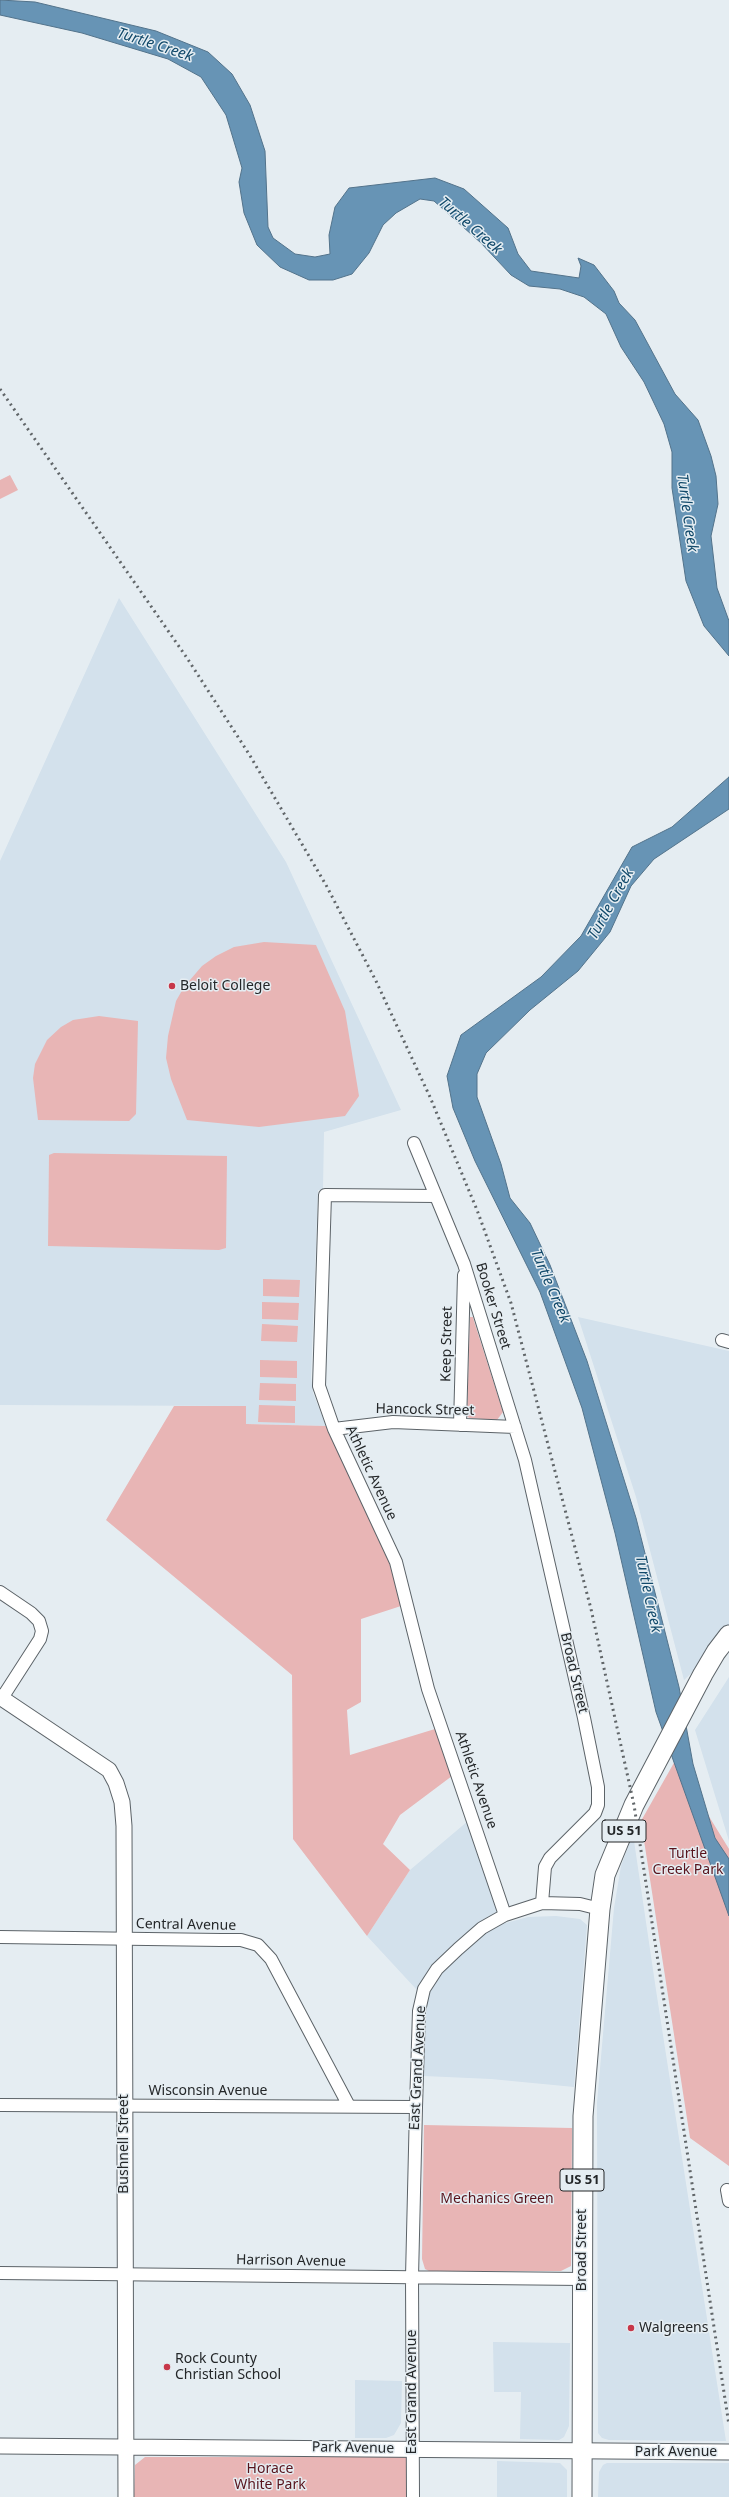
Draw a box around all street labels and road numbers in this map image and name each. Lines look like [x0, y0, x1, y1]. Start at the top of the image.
street label: Booker Street [472, 1261, 514, 1351]
street label: Keep Street [438, 1306, 456, 1382]
street label: Hancock Street [375, 1401, 475, 1419]
street label: Athletic Avenue [342, 1423, 400, 1523]
street label: Broad Street [557, 1631, 591, 1715]
street label: Athletic Avenue [451, 1729, 501, 1831]
road number: US 51 [602, 1820, 646, 1842]
street label: Central Avenue [136, 1916, 236, 1934]
street label: East Grand Avenue [406, 2005, 430, 2131]
street label: Wisconsin Avenue [149, 2083, 267, 2099]
street label: Bushnell Street [116, 2094, 132, 2194]
road number: US 51 [560, 2169, 604, 2191]
street label: Broad Street [574, 2209, 590, 2291]
street label: Harrison Avenue [236, 2252, 346, 2270]
street label: East Grand Avenue [404, 2330, 420, 2454]
street label: Park Avenue [312, 2439, 394, 2457]
street label: Park Avenue [635, 2444, 717, 2460]

